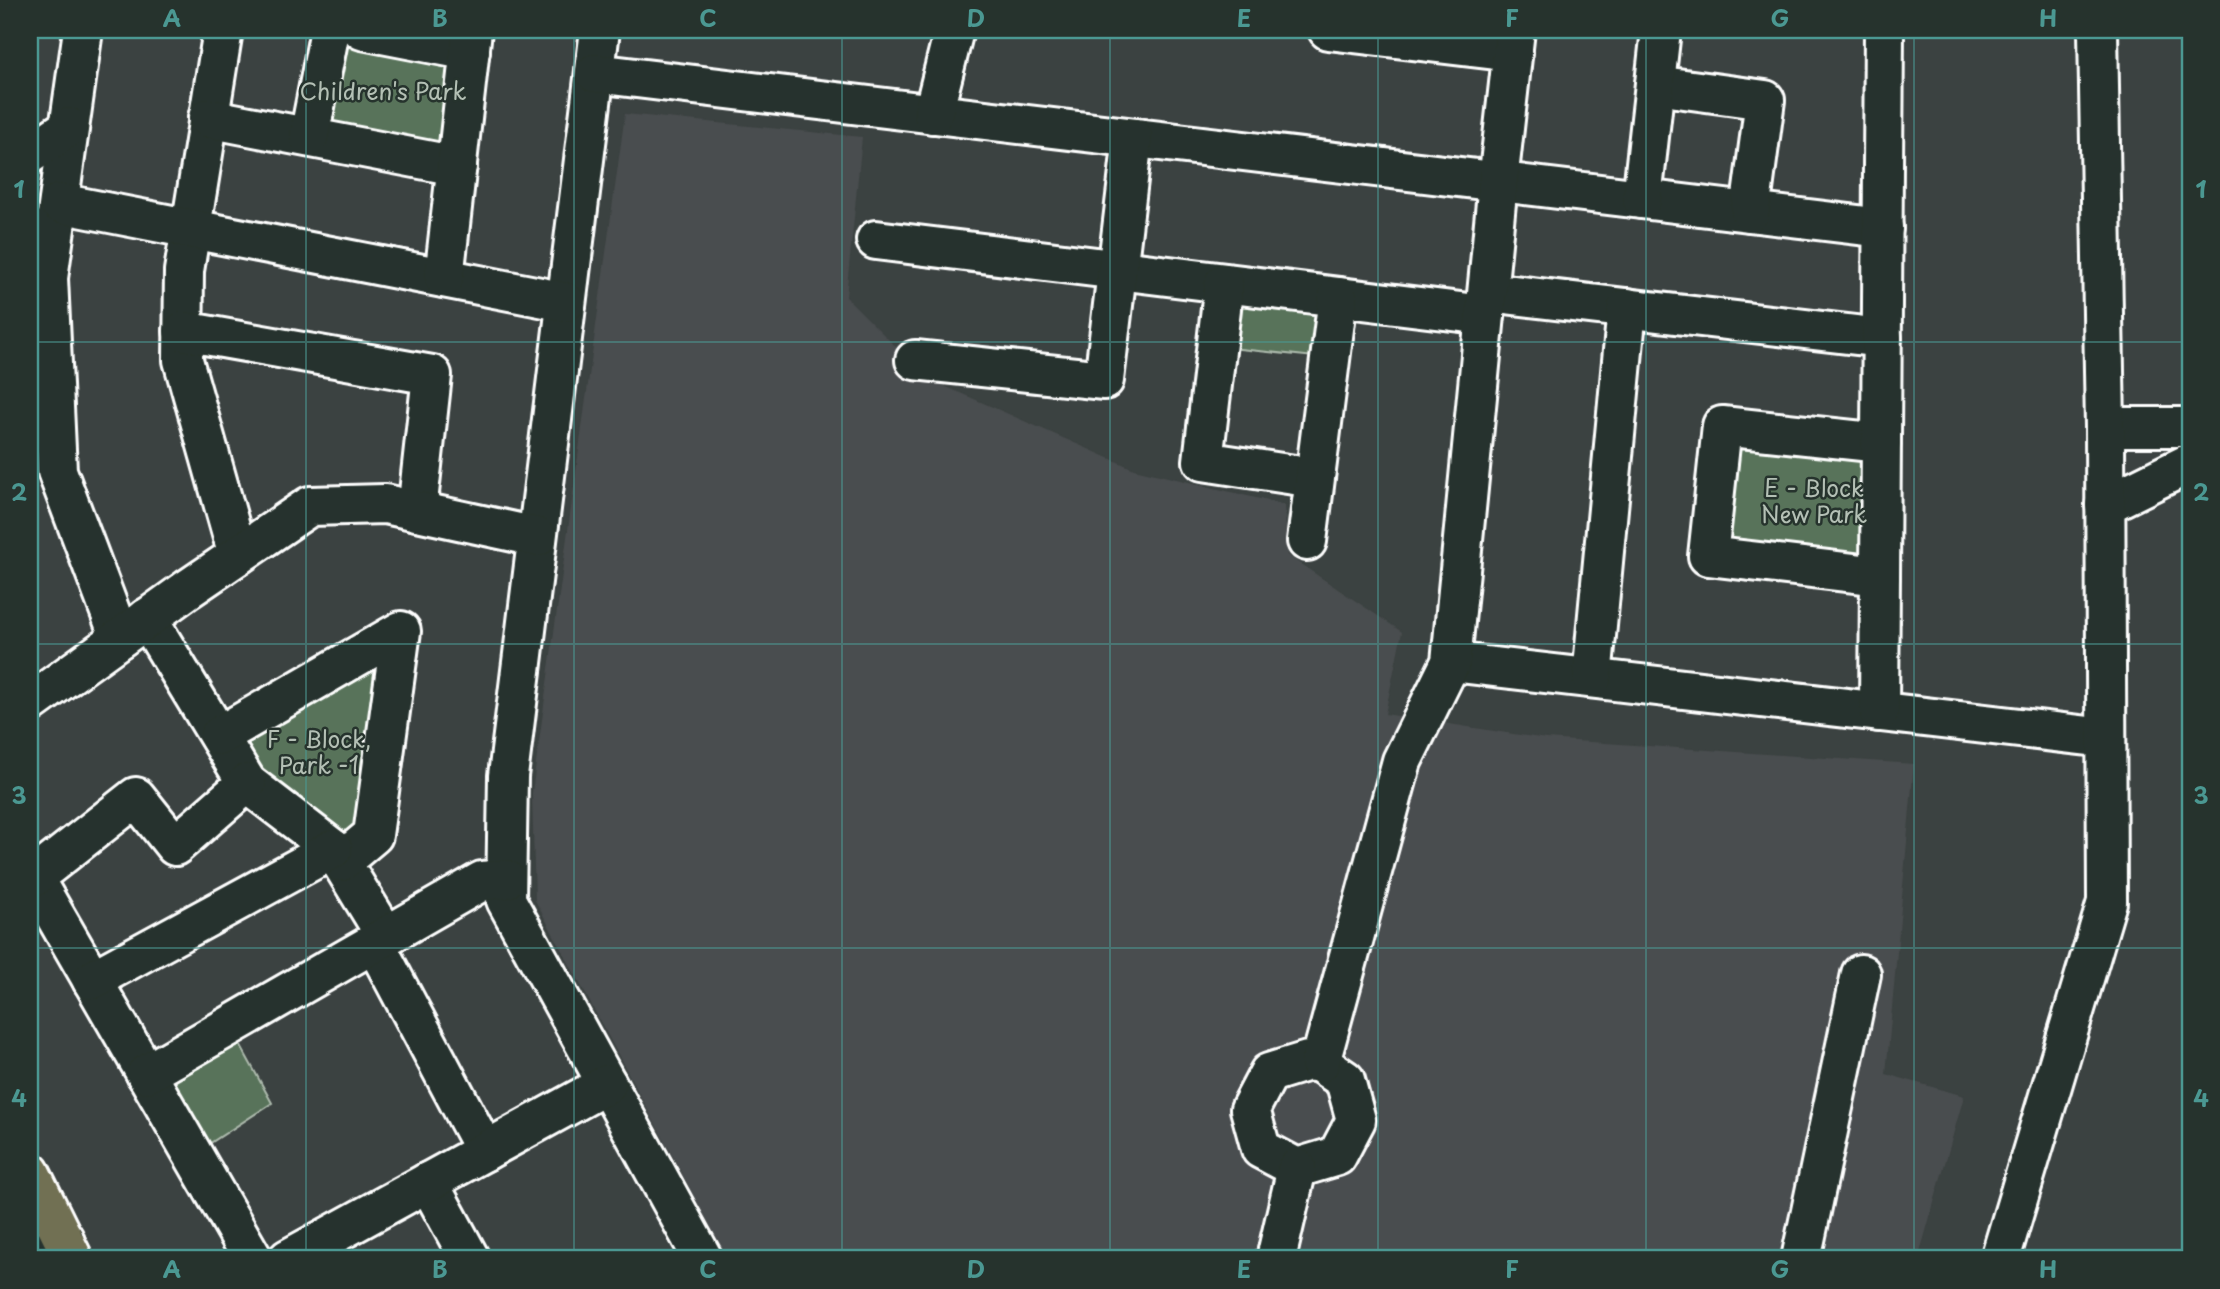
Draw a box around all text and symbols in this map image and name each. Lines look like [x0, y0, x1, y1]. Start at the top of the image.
text: A [163, 0, 181, 35]
text: B [432, 0, 448, 35]
text: C [699, 0, 717, 35]
text: D [967, 0, 985, 35]
text: E [1237, 0, 1251, 35]
text: F [1505, 0, 1519, 35]
text: G [1771, 0, 1789, 35]
text: H [2039, 0, 2057, 35]
park label: Children's Park [300, 73, 466, 108]
text: 1 [14, 171, 25, 206]
text: 1 [2196, 171, 2207, 206]
park label: E - Block New Park [1761, 470, 1867, 531]
text: 2 [11, 474, 27, 509]
text: 2 [2193, 474, 2209, 509]
park label: F - Block, Park -1 [267, 721, 371, 782]
text: 3 [11, 777, 27, 812]
text: 3 [2193, 777, 2209, 812]
text: 4 [11, 1080, 27, 1115]
text: 4 [2193, 1080, 2209, 1115]
text: A [163, 1251, 181, 1286]
text: B [432, 1251, 448, 1286]
text: C [699, 1251, 717, 1286]
text: D [967, 1251, 985, 1286]
text: E [1237, 1251, 1251, 1286]
text: F [1505, 1251, 1519, 1286]
text: G [1771, 1251, 1789, 1286]
text: H [2039, 1251, 2057, 1286]

